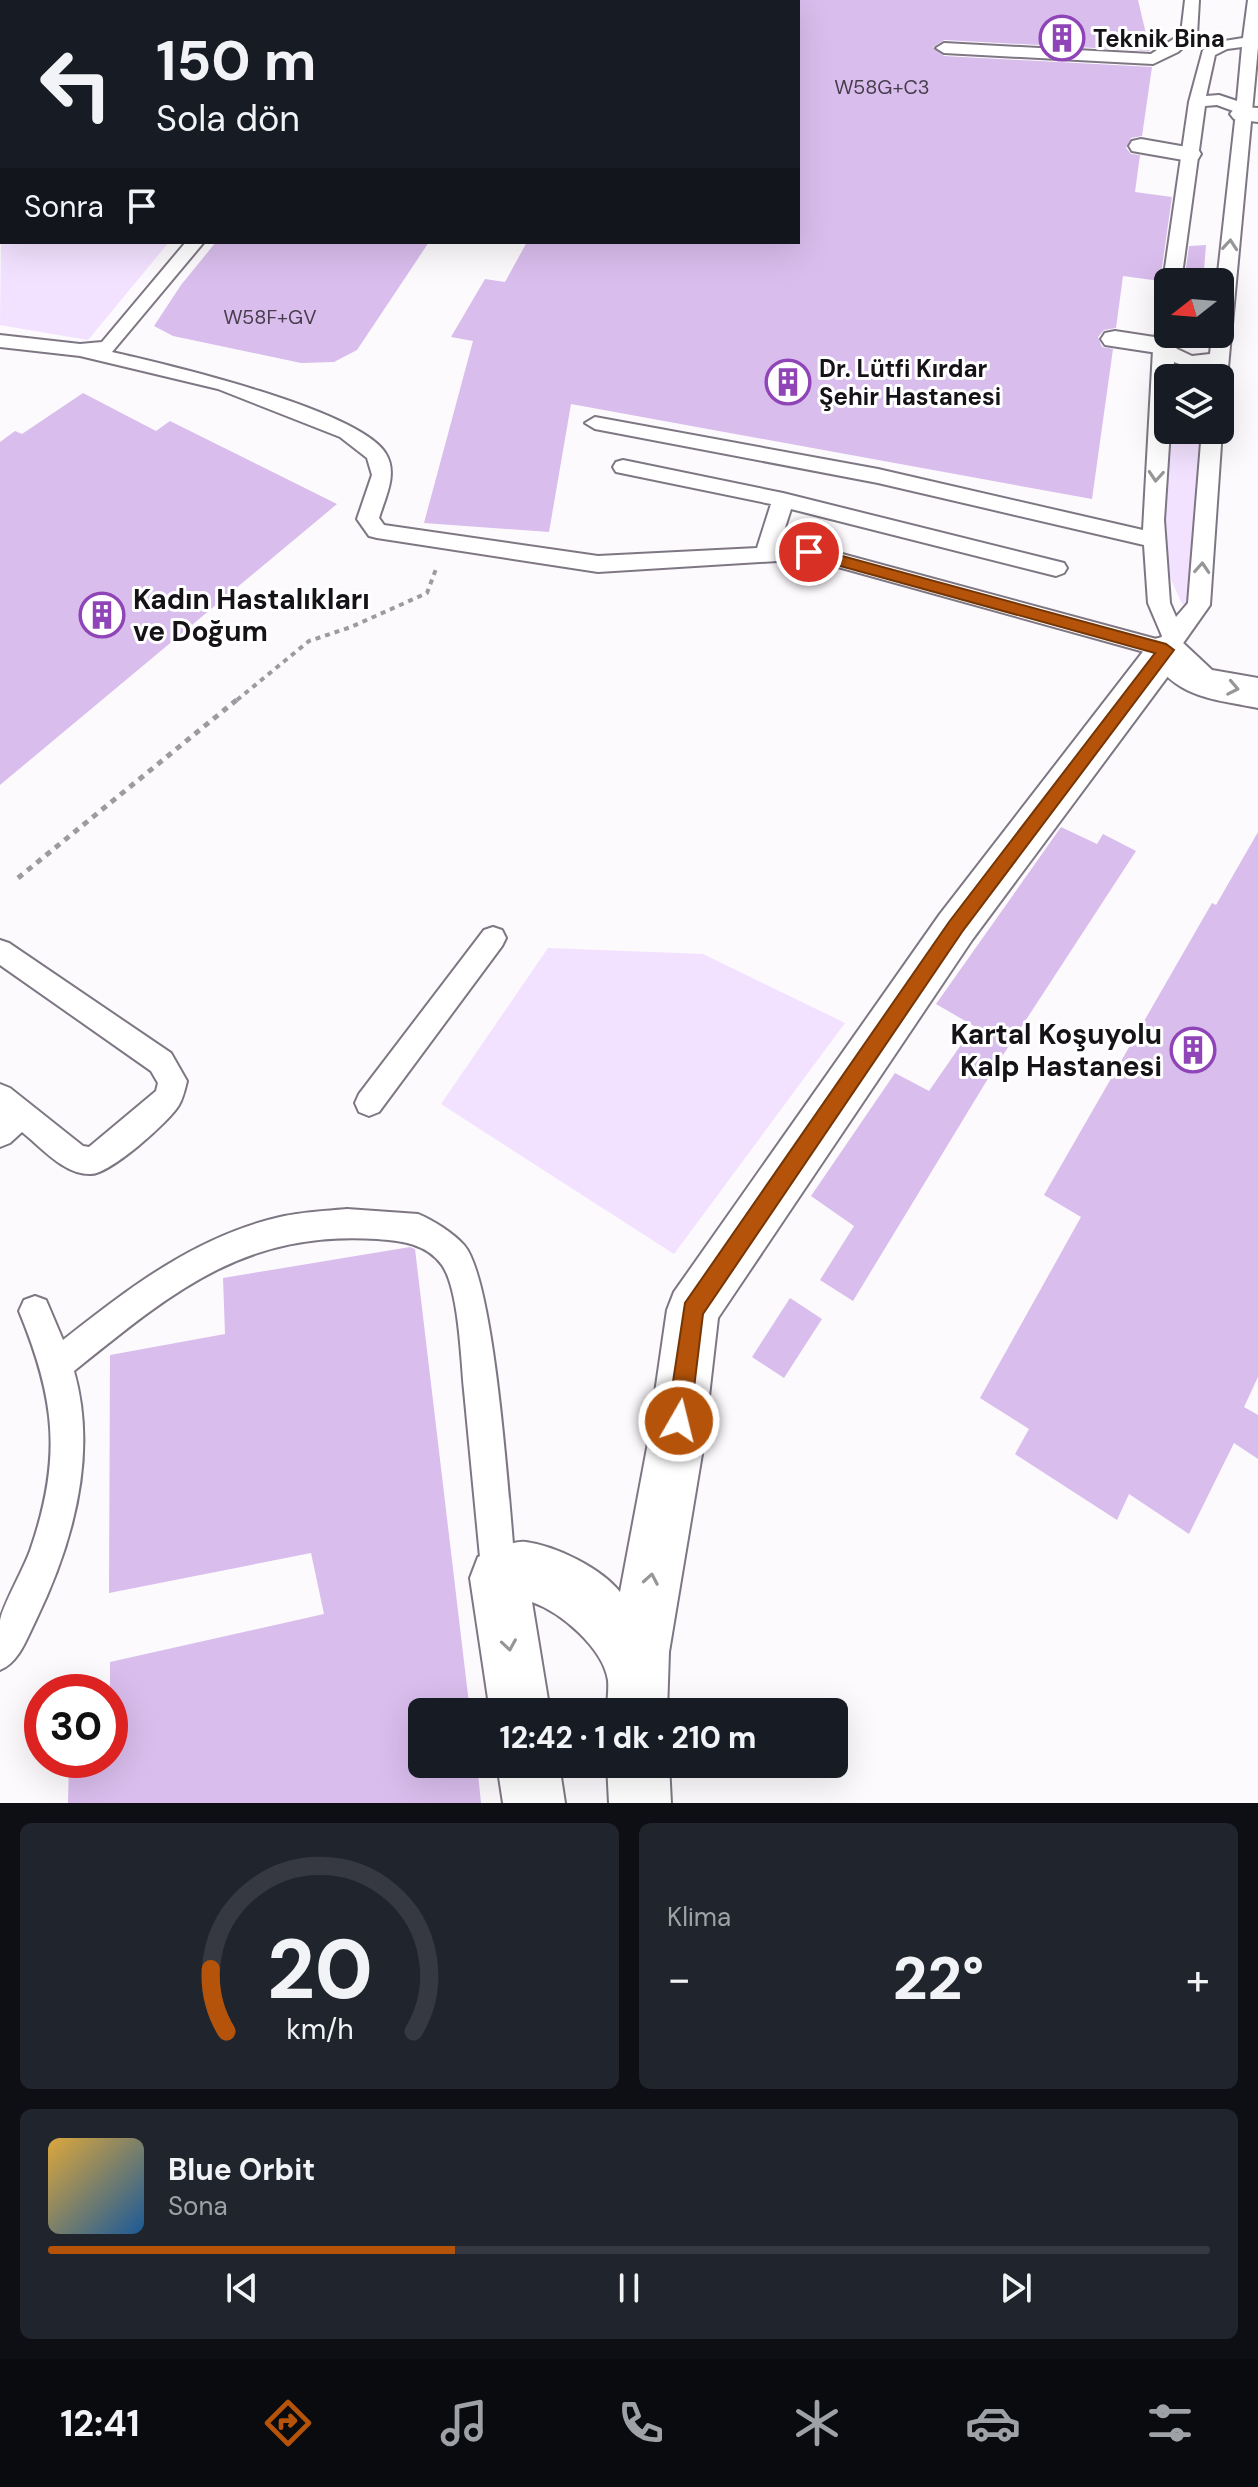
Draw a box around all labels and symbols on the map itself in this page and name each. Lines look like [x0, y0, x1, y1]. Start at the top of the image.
building icon: Teknik Bina [1038, 14, 1086, 62]
place label: Teknik Bina [1093, 23, 1225, 54]
house number: W58G+C3 [834, 74, 930, 100]
one-way arrow [1221, 238, 1238, 251]
north arrow [1154, 268, 1234, 348]
house number: W58F+GV [223, 304, 317, 330]
place label: Dr. Lütfi Kırdar Şehir Hastanesi [819, 353, 1001, 412]
building icon: Dr. Lütfi Kırdar Şehir Hastanesi [764, 358, 812, 406]
one-way arrow [1147, 470, 1164, 483]
pin [775, 518, 843, 586]
one-way arrow [1193, 561, 1210, 574]
place label: Kadın Hastalıkları ve Doğum [133, 581, 370, 650]
building icon: Kadın Hastalıkları ve Doğum [78, 591, 126, 639]
one-way arrow [1227, 679, 1240, 696]
place label: Kartal Koşuyolu Kalp Hastanesi [950, 1016, 1162, 1085]
building icon: Kartal Koşuyolu Kalp Hastanesi [1169, 1026, 1217, 1074]
position arrow [637, 1379, 721, 1463]
one-way arrow [642, 1572, 659, 1586]
one-way arrow [500, 1638, 517, 1652]
speed limit sign: 30 [24, 1674, 128, 1778]

